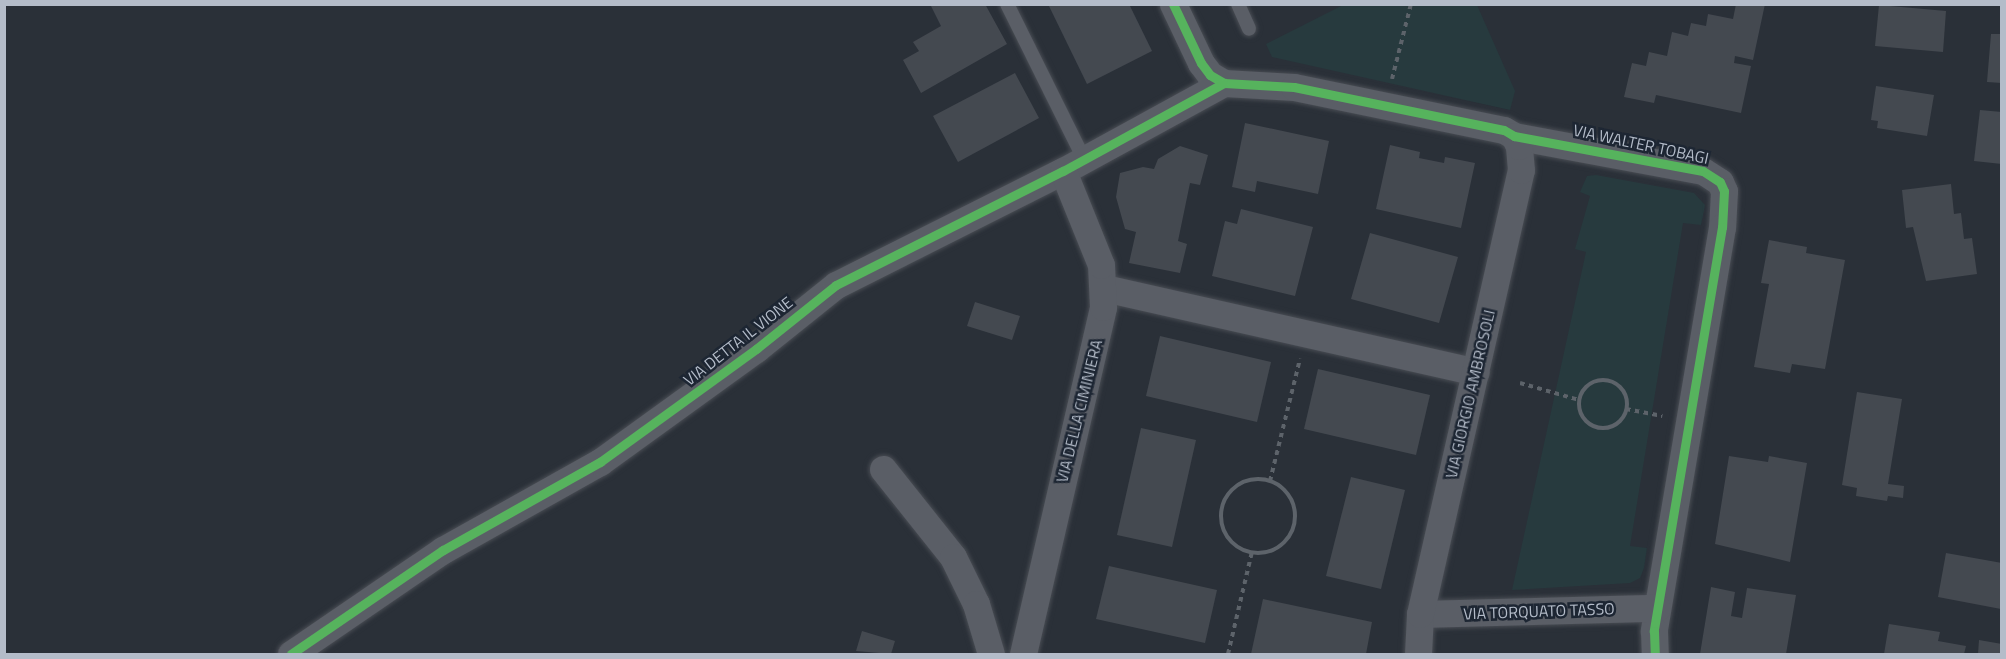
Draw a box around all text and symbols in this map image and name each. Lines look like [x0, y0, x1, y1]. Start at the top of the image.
street label: VIA WALTER TOBAGI [1572, 120, 1710, 168]
street label: VIA DETTA IL VIONE [680, 292, 796, 390]
street label: VIA GIORGIO AMBROSOLI [1441, 308, 1499, 480]
street label: VIA DELLA CIMINIERA [1052, 337, 1106, 485]
street label: VIA TORQUATO TASSO [1463, 599, 1615, 623]

